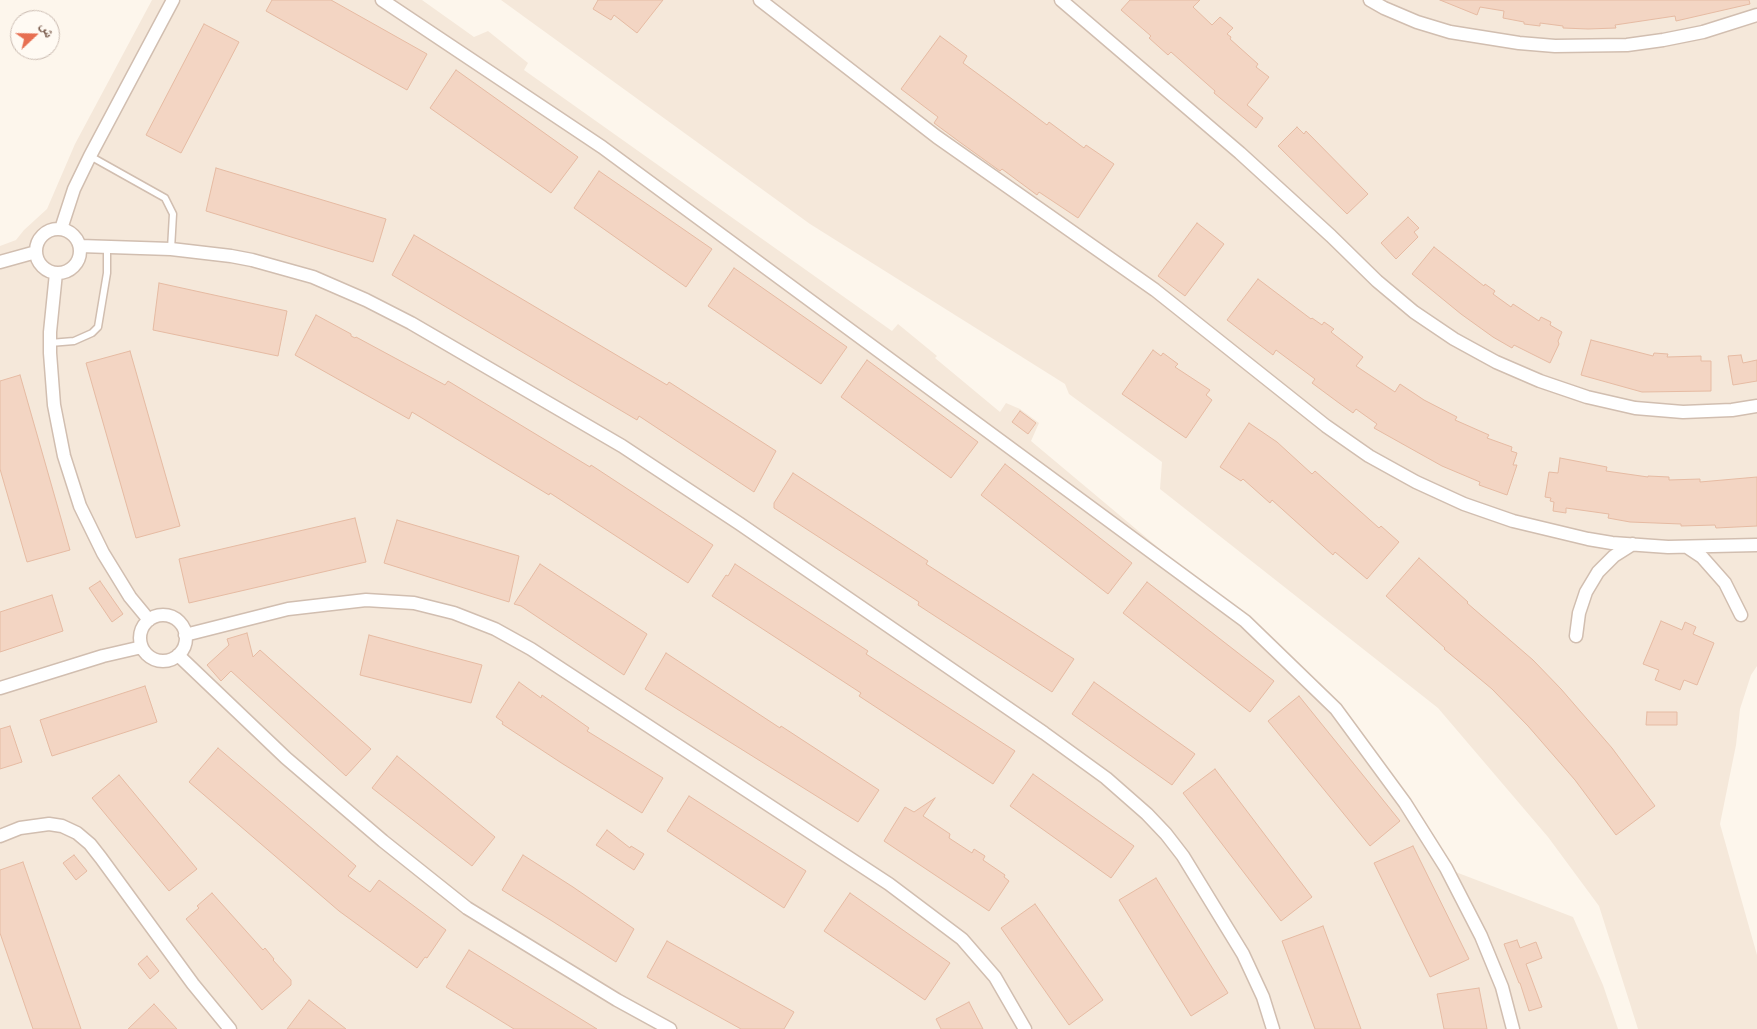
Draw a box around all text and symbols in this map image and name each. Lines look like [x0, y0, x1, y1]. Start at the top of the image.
north arrow [10, 10, 60, 60]
text: ش [38, 20, 58, 40]

